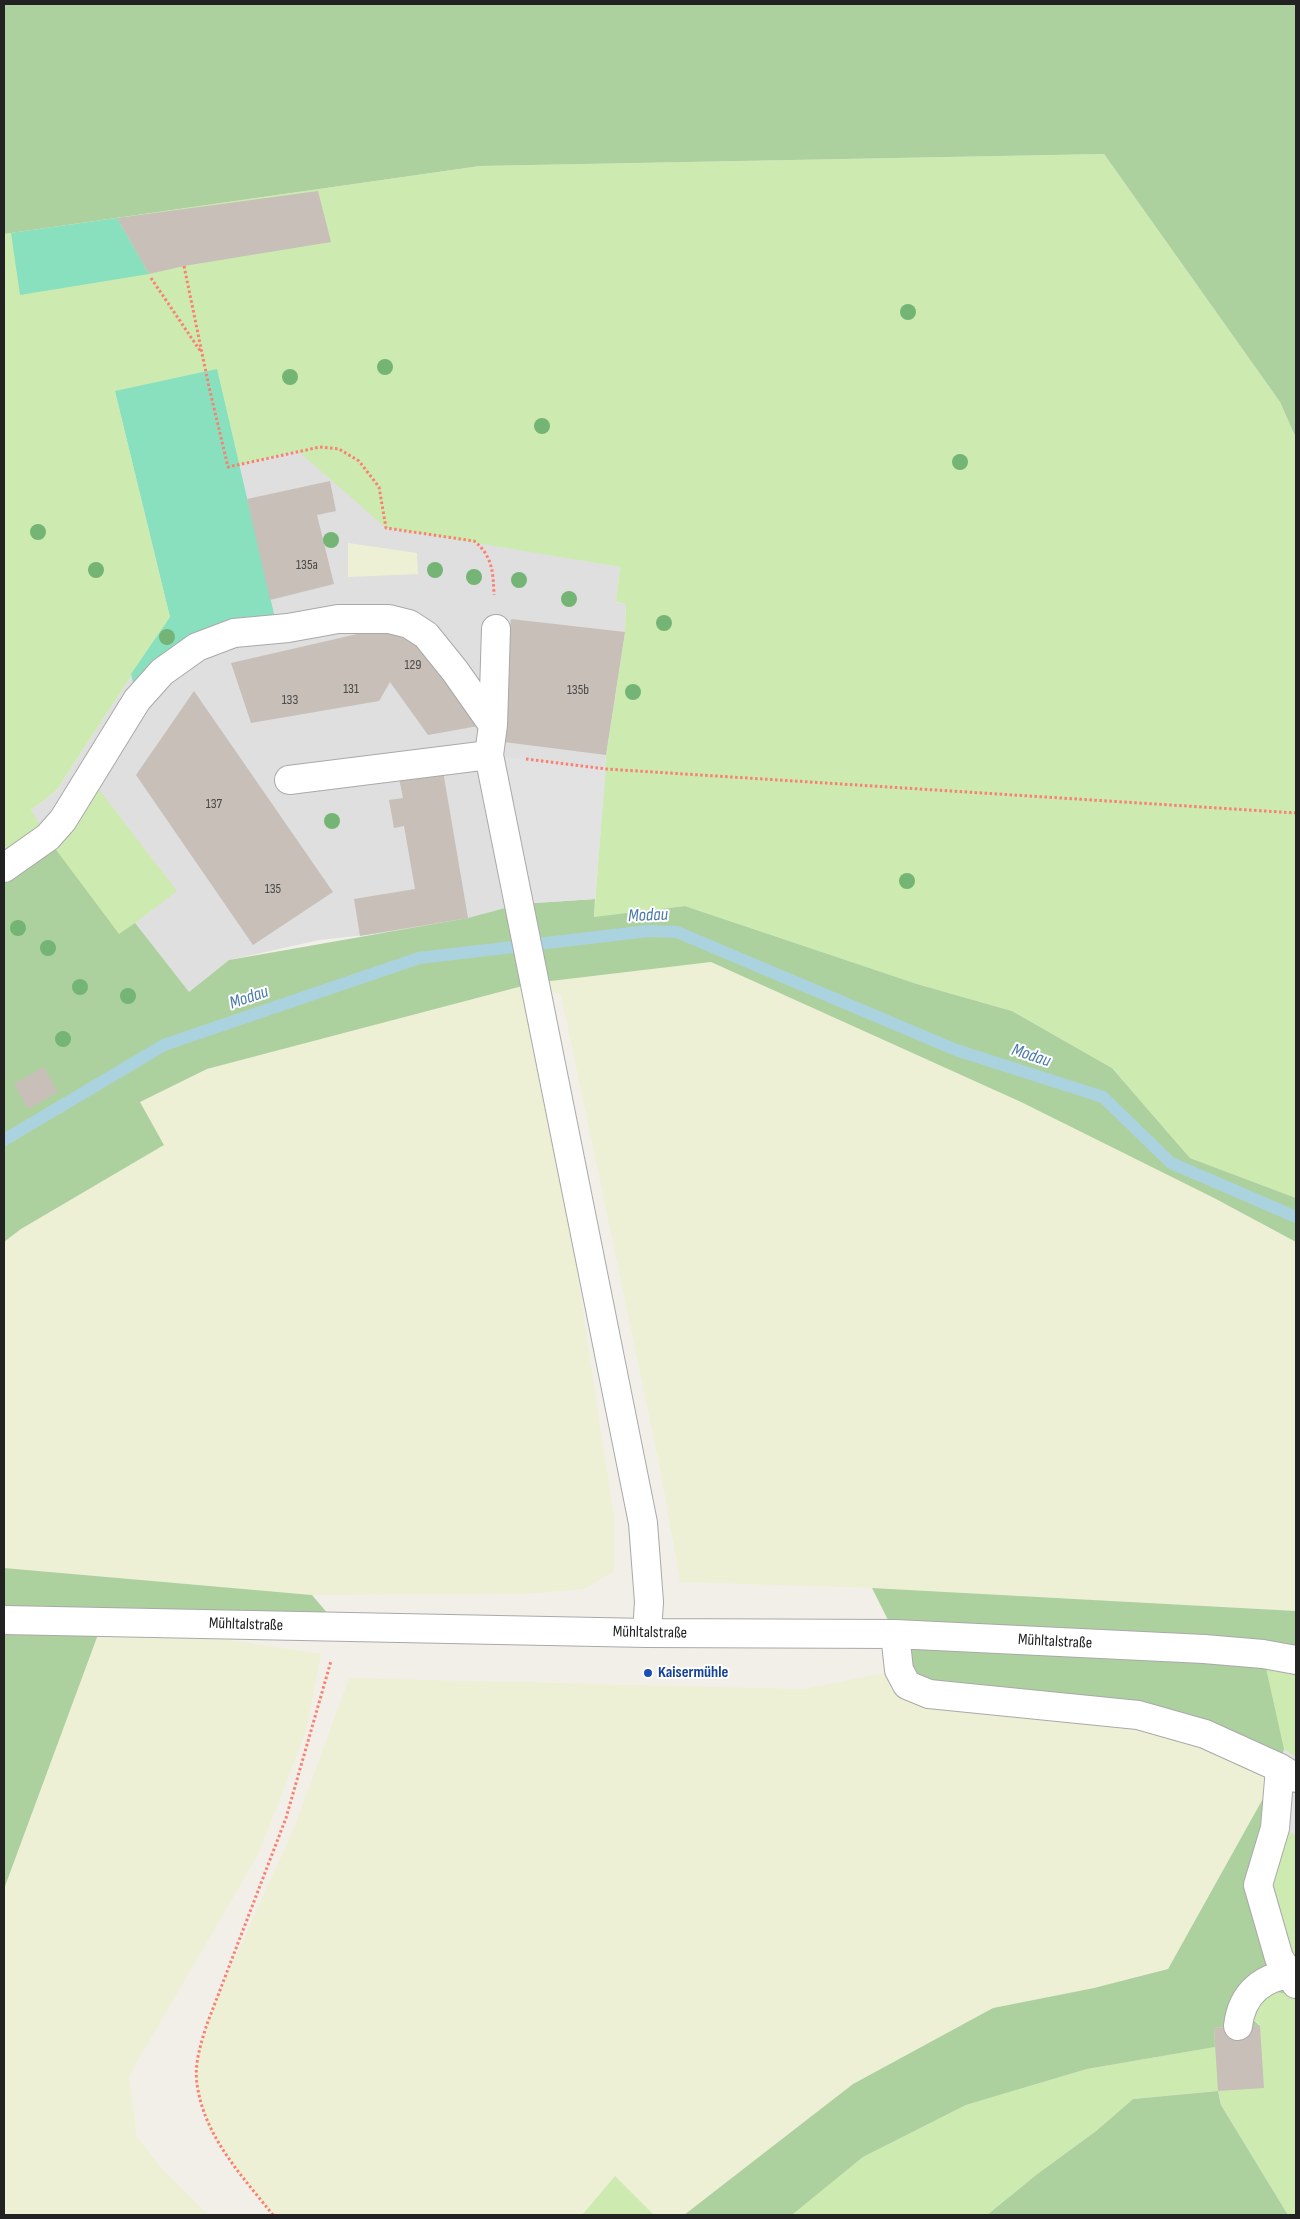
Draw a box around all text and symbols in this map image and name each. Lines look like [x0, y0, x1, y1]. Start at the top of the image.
house number: 135a [296, 557, 318, 573]
house number: 129 [404, 657, 422, 673]
house number: 131 [343, 681, 359, 697]
house number: 135b [567, 682, 589, 698]
house number: 133 [282, 692, 298, 708]
house number: 137 [206, 796, 222, 812]
house number: 135 [265, 881, 281, 897]
water label: Modau [628, 905, 668, 927]
water label: Modau [227, 981, 271, 1015]
water label: Modau [1009, 1040, 1053, 1072]
street label: Mühltalstraße [209, 1614, 283, 1636]
street label: Mühltalstraße [613, 1623, 687, 1643]
street label: Mühltalstraße [1017, 1630, 1093, 1654]
place label: Kaisermühle [658, 1663, 728, 1683]
marker: Kaisermühle [642, 1667, 654, 1679]

